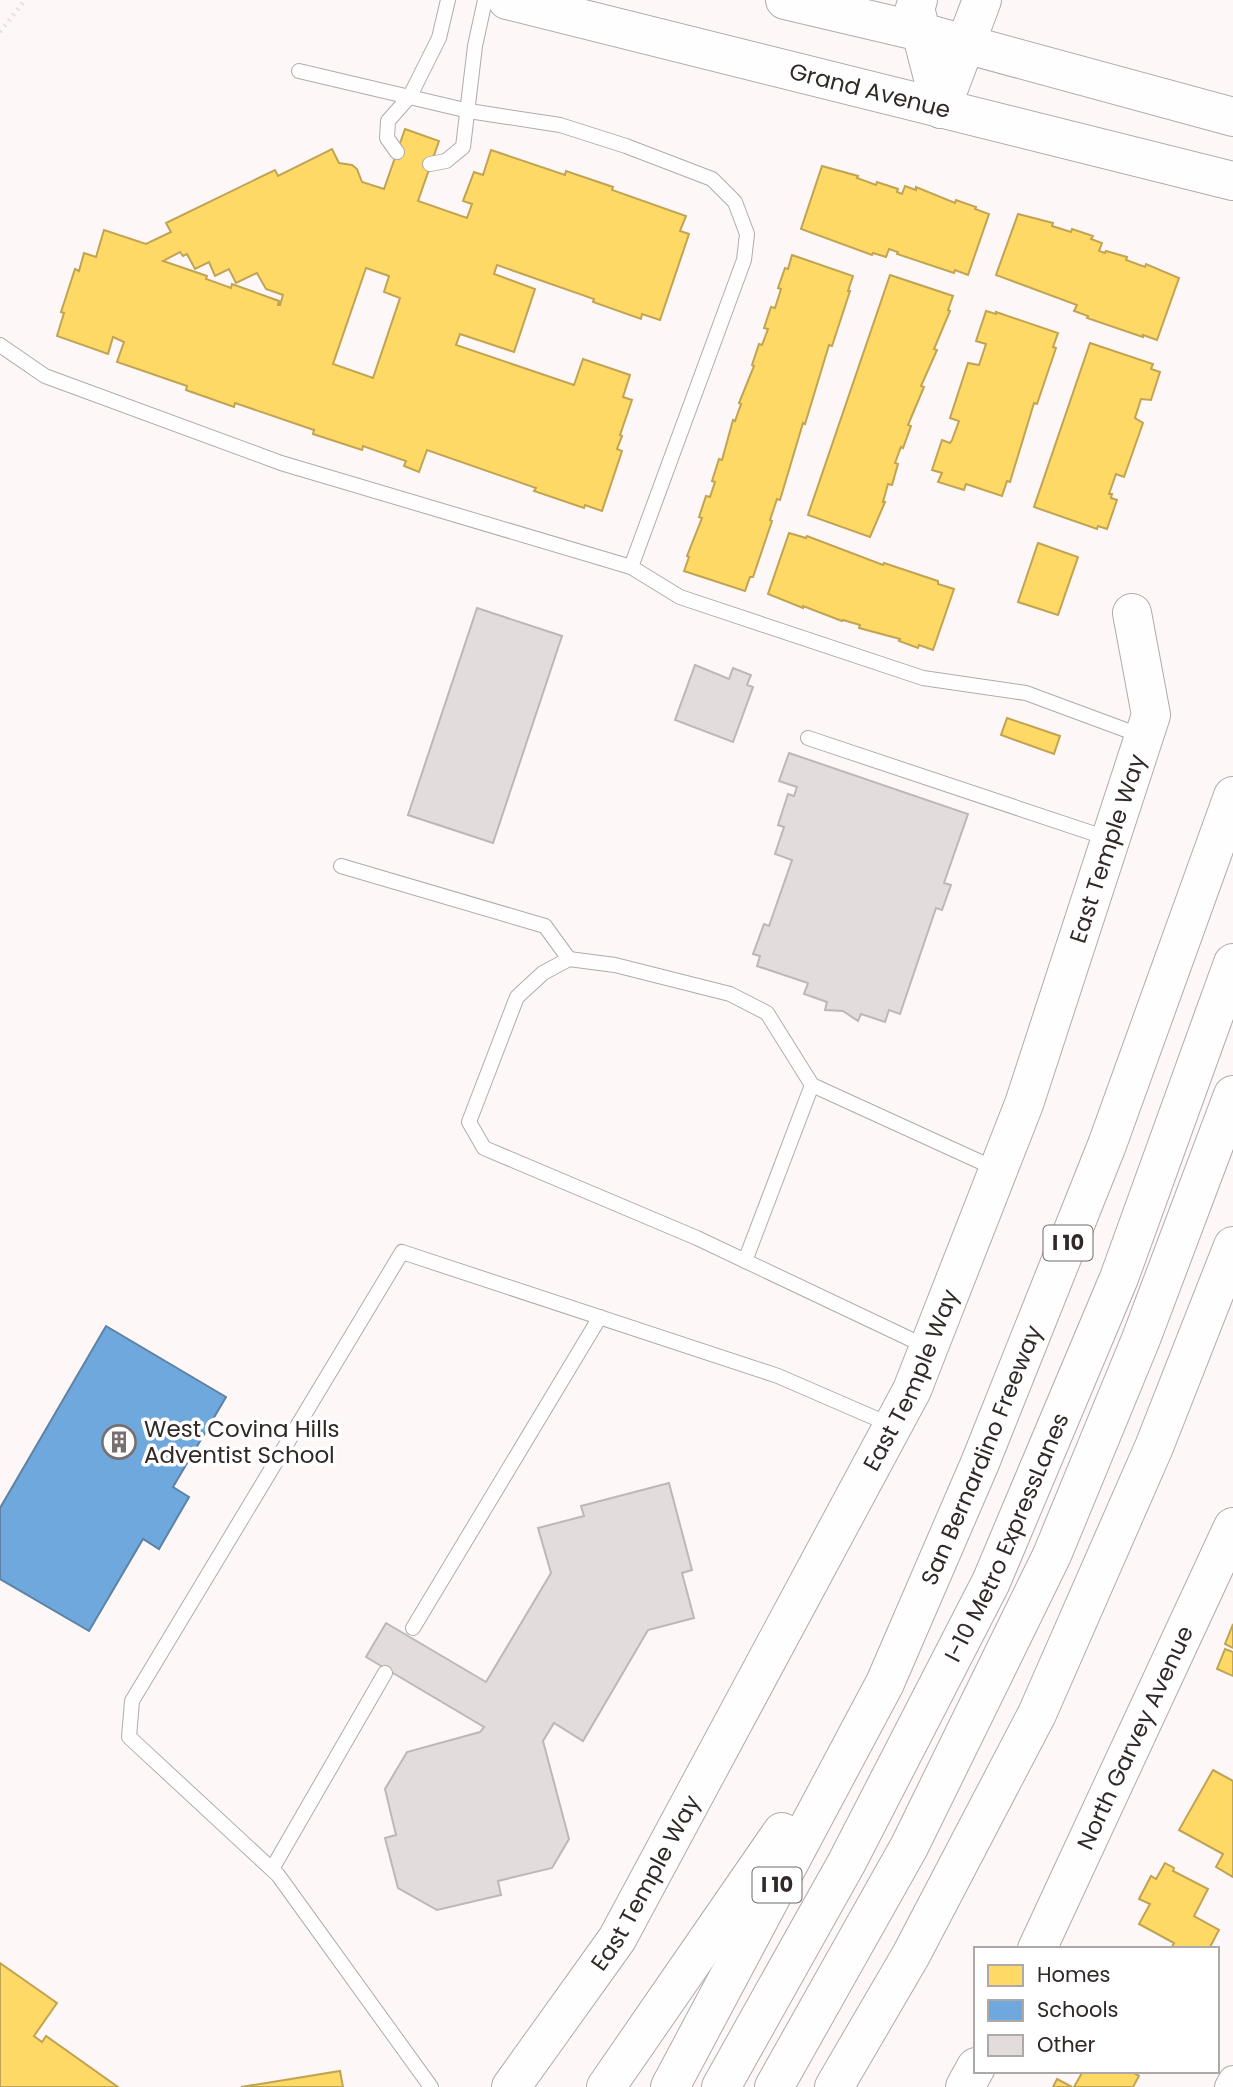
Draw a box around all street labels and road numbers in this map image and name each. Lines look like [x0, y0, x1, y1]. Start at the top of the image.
street label: Grand Avenue [786, 55, 954, 126]
street label: East Temple Way [1062, 750, 1153, 947]
road number: I 10 [1044, 1226, 1092, 1260]
street label: East Temple Way [855, 1284, 966, 1477]
street label: San Bernardino Freeway [913, 1320, 1049, 1590]
street label: I-10 Metro ExpressLanes [937, 1408, 1076, 1667]
street label: North Garvey Avenue [1069, 1621, 1201, 1855]
street label: East Temple Way [583, 1789, 708, 1977]
road number: I 10 [752, 1868, 802, 1902]

